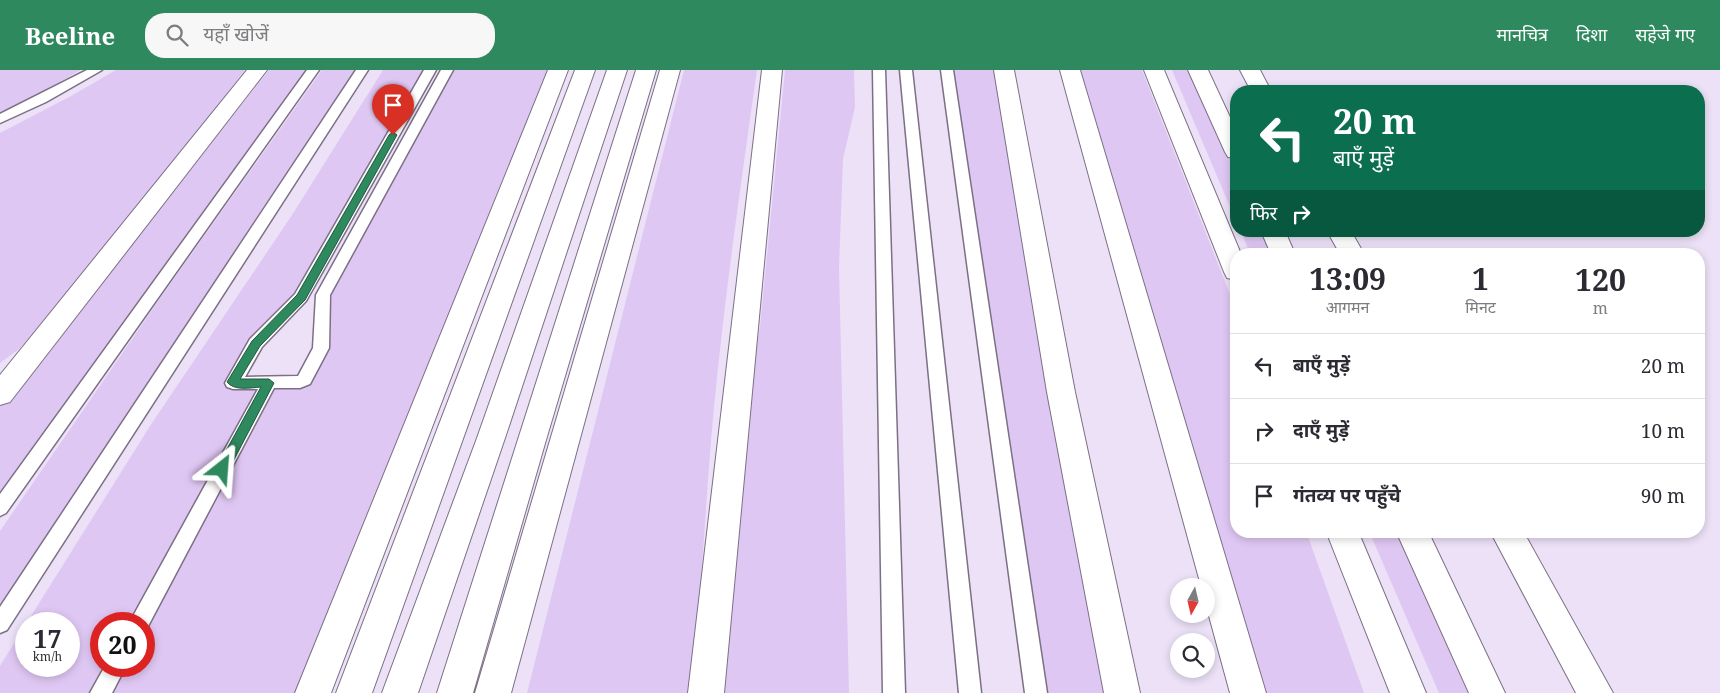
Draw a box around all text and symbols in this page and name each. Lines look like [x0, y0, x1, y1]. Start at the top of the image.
search box [145, 13, 495, 58]
text: Beeline [25, 19, 115, 52]
icon: search [163, 21, 191, 49]
text: यहाँ खोजें [203, 21, 269, 47]
text: मानचित्र [1497, 22, 1548, 46]
text: दिशा [1576, 22, 1607, 46]
text: सहेजे गए [1635, 22, 1695, 46]
pin [372, 84, 414, 135]
icon: arrive [379, 91, 407, 119]
text: 20 m [1333, 97, 1416, 144]
icon: left [1250, 105, 1315, 170]
text: बाएँ मुड़ें [1333, 142, 1394, 172]
text: फिर [1250, 200, 1277, 226]
icon: right [1287, 200, 1315, 228]
text: 13:09 [1309, 258, 1386, 299]
text: 1 [1472, 258, 1489, 299]
text: 120 [1575, 259, 1626, 300]
text: आगमन [1326, 296, 1370, 318]
text: मिनट [1465, 296, 1496, 318]
text: m [1593, 297, 1608, 319]
icon: left [1250, 352, 1278, 380]
text: बाएँ मुड़ें [1293, 352, 1350, 378]
text: 20 m [1641, 353, 1685, 379]
icon: right [1250, 417, 1278, 445]
text: दाएँ मुड़ें [1293, 417, 1349, 443]
text: 10 m [1641, 418, 1685, 444]
position arrow [195, 442, 247, 494]
icon: arrive [1250, 482, 1278, 510]
text: गंतव्य पर पहुँचे [1293, 482, 1401, 508]
text: 90 m [1641, 483, 1685, 509]
north arrow [1170, 578, 1215, 622]
map controls [1170, 578, 1215, 678]
speed limit sign: 20 [90, 612, 155, 677]
text: 17 [33, 621, 62, 655]
button: search [1170, 633, 1215, 678]
text: km/h [33, 648, 62, 665]

